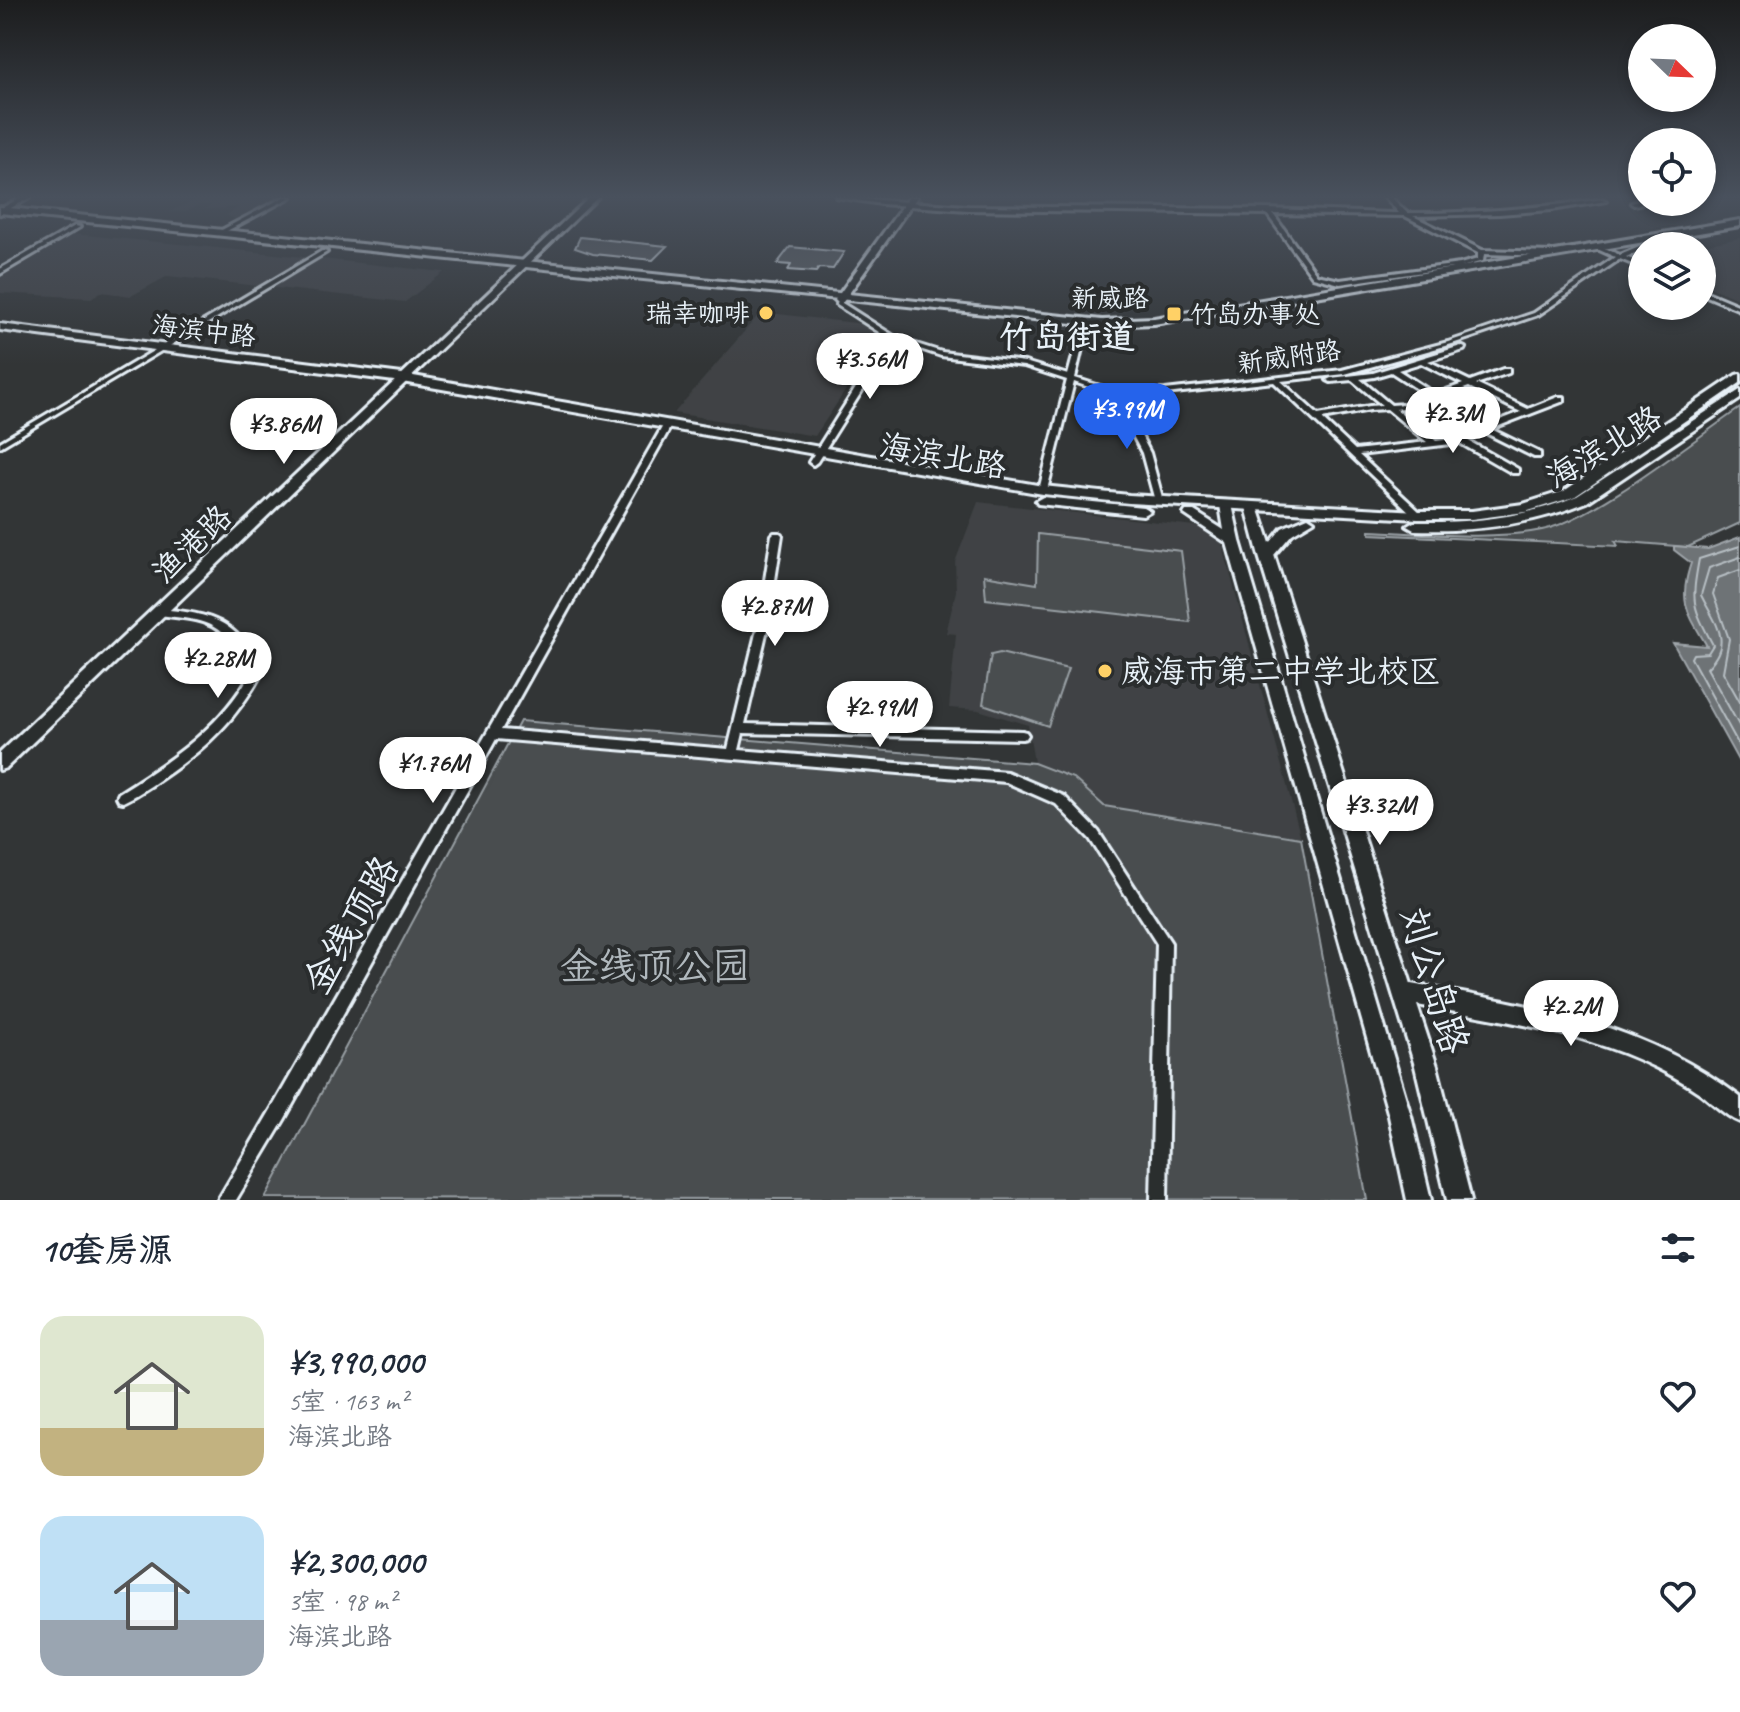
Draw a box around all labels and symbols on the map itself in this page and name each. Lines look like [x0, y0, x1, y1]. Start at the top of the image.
north arrow [1628, 24, 1716, 112]
street label: 新威路 [1071, 282, 1149, 315]
place label: 瑞幸咖啡 [646, 297, 750, 330]
place label: 竹岛办事处 [1190, 298, 1320, 331]
marker: 瑞幸咖啡 [757, 304, 775, 322]
marker: 竹岛办事处 [1165, 305, 1183, 323]
street label: 海滨中路 [150, 308, 258, 354]
district label: 竹岛街道 [999, 315, 1135, 358]
pin: ¥3.56M [805, 333, 935, 401]
street label: 新威附路 [1235, 333, 1343, 381]
pin: ¥3.99M [1062, 383, 1192, 451]
pin: ¥2.3M [1397, 387, 1509, 455]
street label: 海滨北路 [1539, 396, 1669, 498]
pin: ¥3.86M [219, 398, 349, 466]
street label: 海滨北路 [876, 425, 1010, 487]
street label: 渔港路 [143, 496, 241, 592]
pin: ¥2.87M [710, 580, 840, 648]
pin: ¥2.28M [153, 632, 283, 700]
place label: 威海市第二中学北校区 [1121, 651, 1441, 692]
marker: 威海市第二中学北校区 [1096, 662, 1114, 680]
pin: ¥2.99M [815, 681, 945, 749]
pin: ¥1.76M [368, 737, 498, 805]
pin: ¥3.32M [1315, 779, 1445, 847]
street label: 金线顶路 [293, 847, 409, 1003]
street label: 刘公岛路 [1389, 900, 1479, 1060]
park label: 金线顶公园 [560, 943, 750, 990]
pin: ¥2.2M [1515, 980, 1627, 1048]

